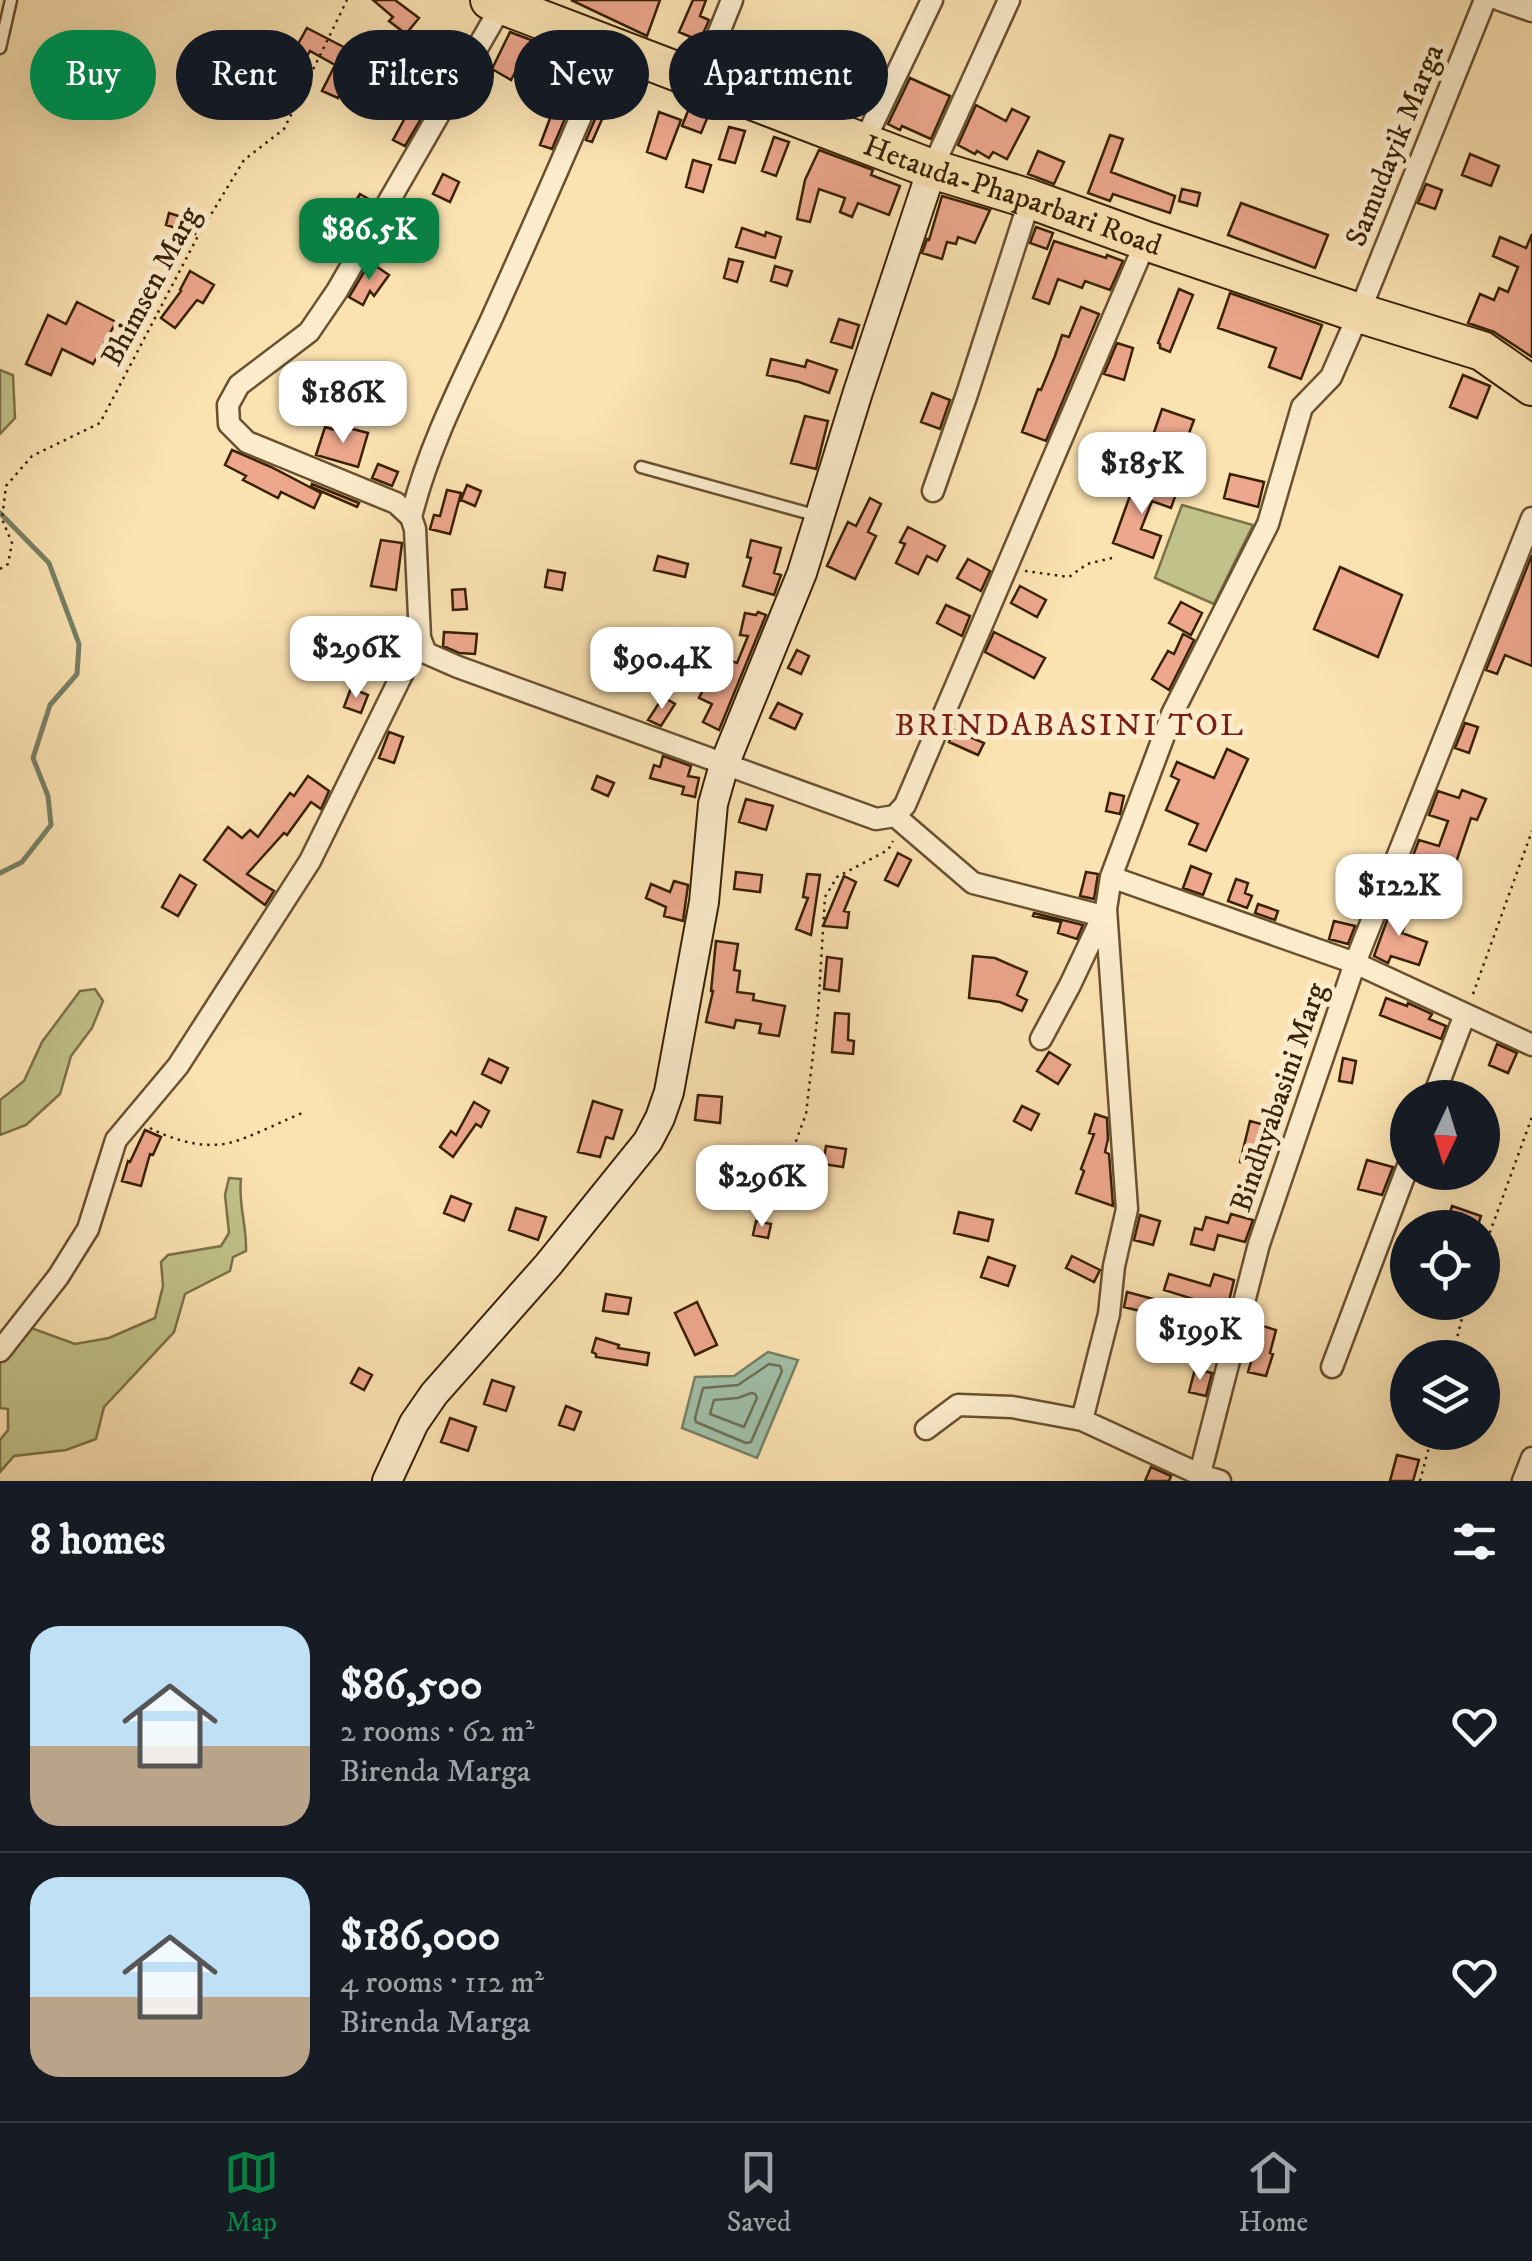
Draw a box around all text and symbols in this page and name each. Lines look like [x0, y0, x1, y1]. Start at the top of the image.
chip: Buy [30, 30, 156, 120]
chip: Rent [176, 30, 313, 120]
chip: Filters [333, 30, 494, 120]
chip: New [514, 30, 649, 120]
chip: Apartment [669, 30, 888, 120]
street label: Samudayik Marga [1338, 39, 1453, 252]
street label: Hetauda-Phaparbari Road [858, 127, 1166, 265]
pin: $86.5K [288, 198, 450, 283]
street label: Bhimsen Marg [94, 200, 209, 373]
text: $86.5K [321, 210, 417, 250]
pin: $186K [273, 361, 413, 446]
text: $186K [301, 373, 385, 413]
pin: $185K [1072, 432, 1212, 517]
text: $185K [1100, 444, 1184, 484]
pin: $296K [286, 616, 426, 701]
pin: $90.4K [581, 627, 743, 712]
text: $296K [312, 628, 400, 668]
text: $90.4K [612, 639, 712, 679]
district label: BRINDABASINI TOL [894, 706, 1246, 746]
pin: $122K [1329, 854, 1469, 939]
text: $122K [1357, 866, 1441, 906]
street label: Bindhyabasini Marg [1223, 978, 1336, 1217]
north arrow [1390, 1080, 1500, 1190]
map controls [1390, 1080, 1500, 1450]
pin: $296K [692, 1145, 832, 1230]
text: $296K [718, 1157, 806, 1197]
button: locate [1390, 1210, 1500, 1320]
pin: $199K [1130, 1298, 1270, 1383]
text: $199K [1158, 1310, 1242, 1350]
button: layers [1390, 1340, 1500, 1450]
icon: filters [1447, 1514, 1502, 1569]
text: 8 homes [30, 1515, 165, 1567]
text: $86,500 [340, 1660, 483, 1712]
icon: home [110, 1666, 230, 1786]
icon: heart [1447, 1699, 1502, 1754]
text: 2 rooms · 62 m² [340, 1712, 534, 1752]
text: Birenda Marga [340, 1752, 530, 1792]
text: $186,000 [340, 1911, 500, 1963]
icon: home [110, 1917, 230, 2037]
icon: heart [1447, 1950, 1502, 2005]
text: 4 rooms · 112 m² [340, 1963, 544, 2003]
text: Birenda Marga [340, 2003, 530, 2043]
tab: Map [224, 2145, 279, 2240]
tab: Saved [727, 2145, 791, 2240]
tab: Home [1239, 2145, 1308, 2240]

